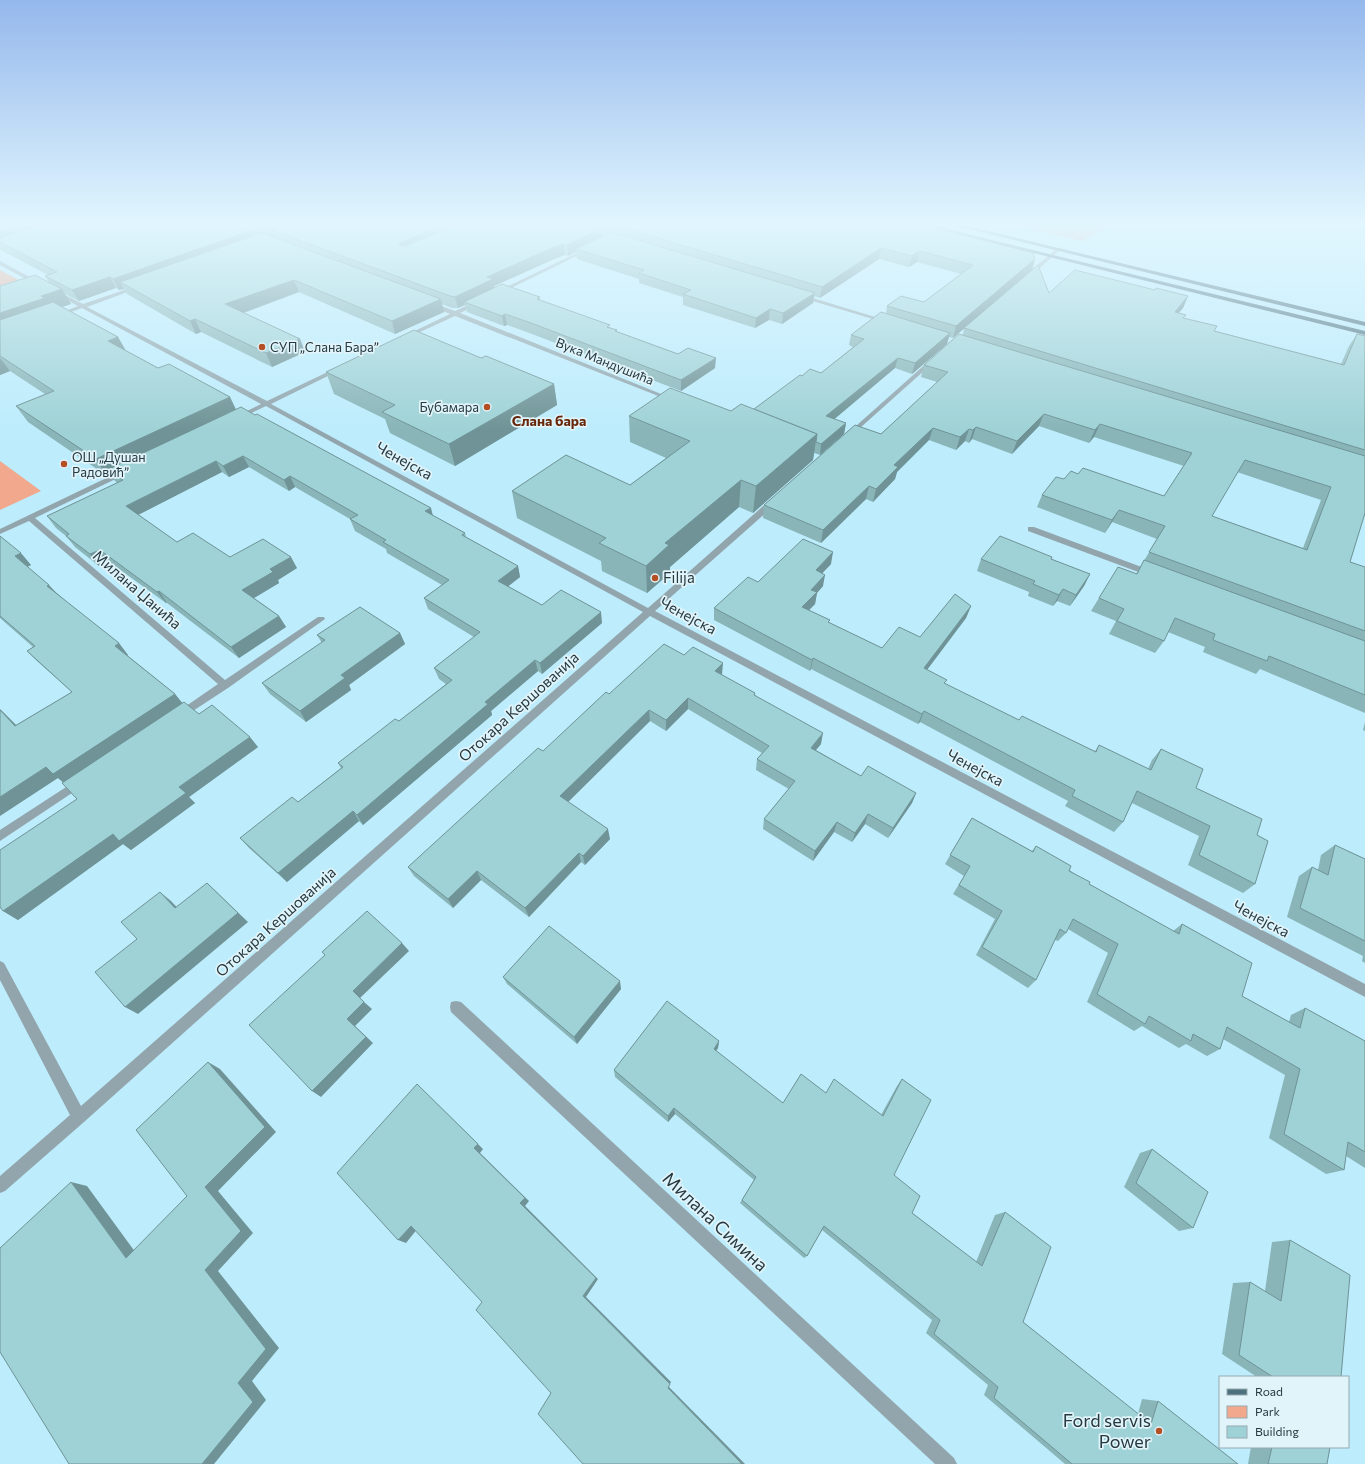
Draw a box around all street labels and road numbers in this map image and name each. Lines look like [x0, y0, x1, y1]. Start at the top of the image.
street label: Вука Мандушића [554, 334, 656, 388]
street label: Ченејска [373, 437, 436, 483]
street label: Милана Џанића [90, 546, 185, 632]
street label: Ченејска [657, 593, 720, 638]
street label: Отокара Кершованија [455, 648, 582, 765]
street label: Ченејска [944, 745, 1007, 790]
street label: Отокара Кершованија [212, 863, 339, 980]
street label: Ченејска [1230, 896, 1293, 941]
street label: Милана Симина [659, 1167, 773, 1276]

